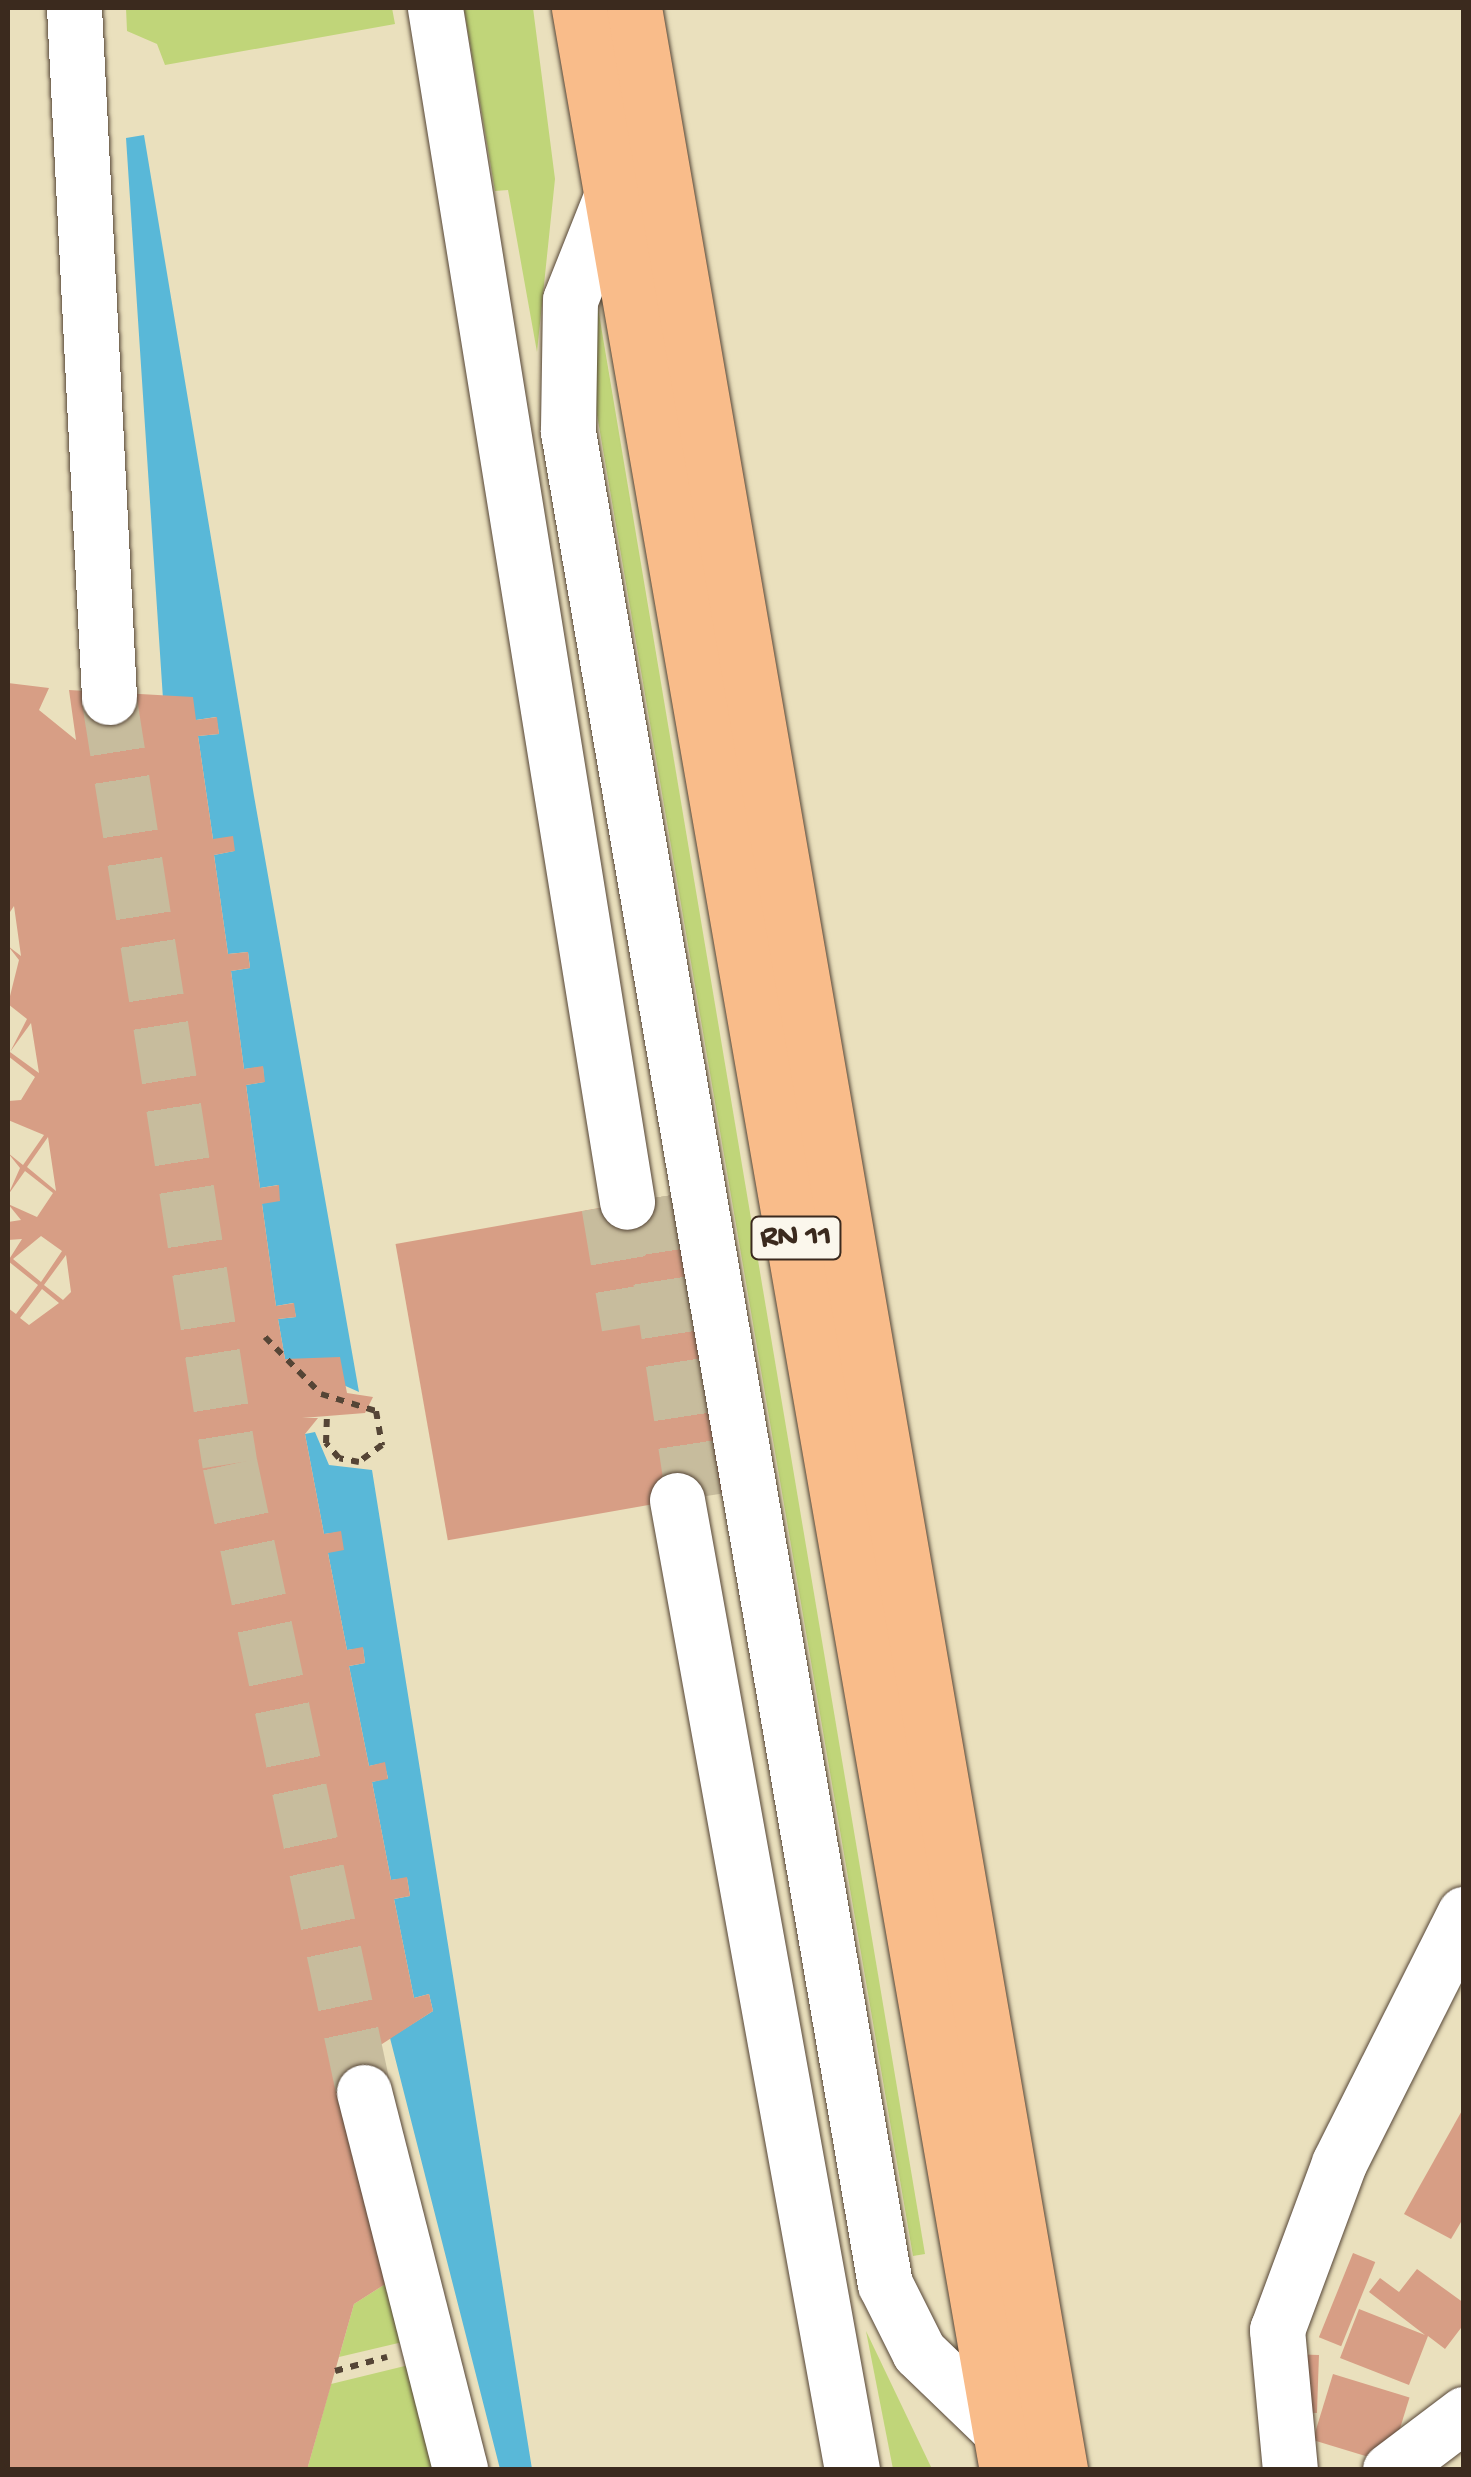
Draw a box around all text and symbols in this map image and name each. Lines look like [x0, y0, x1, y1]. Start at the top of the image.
road number: RN 11 [748, 1211, 844, 1265]

